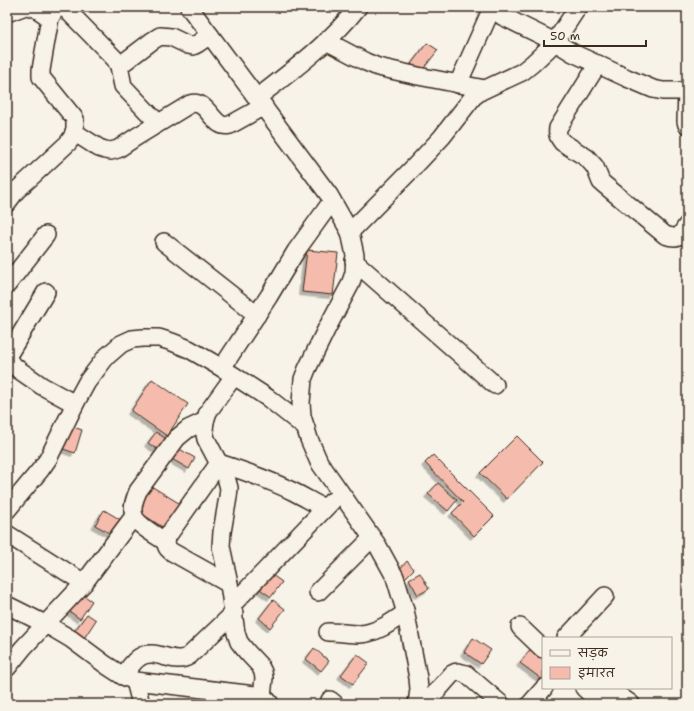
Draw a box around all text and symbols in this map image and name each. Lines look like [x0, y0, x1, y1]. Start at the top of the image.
scale bar [544, 22, 646, 48]
text: 50 m [550, 28, 580, 44]
legend [542, 637, 672, 689]
text: सड़क [577, 645, 609, 661]
text: इमारत [578, 665, 616, 681]

